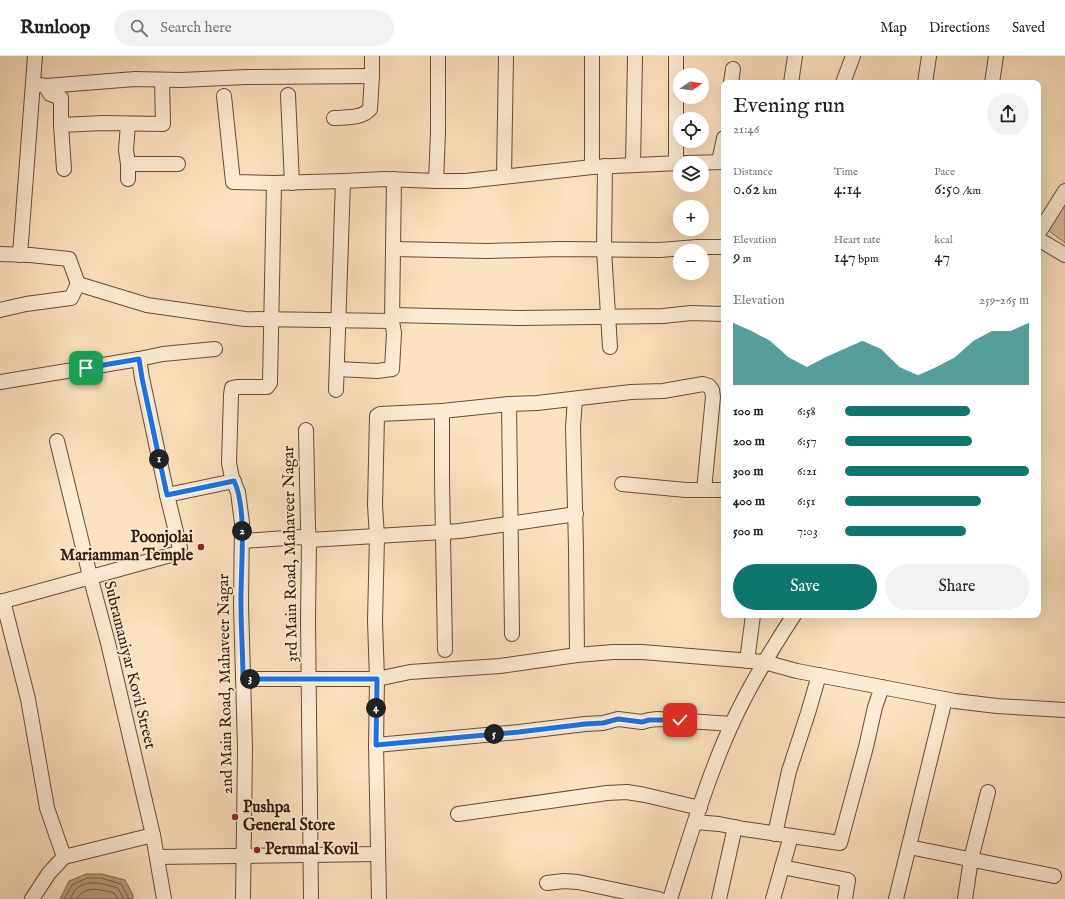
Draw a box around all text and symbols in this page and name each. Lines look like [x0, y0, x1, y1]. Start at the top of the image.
search box [114, 10, 394, 46]
text: Runloop [20, 16, 90, 40]
icon: search [128, 17, 150, 39]
text: Search here [160, 18, 232, 37]
text: Map [880, 19, 907, 37]
text: Directions [929, 19, 990, 37]
text: Saved [1012, 19, 1045, 37]
north arrow [673, 68, 709, 104]
map controls [673, 68, 709, 280]
text: Evening run [733, 92, 845, 120]
button: share [987, 93, 1029, 135]
button: locate [673, 112, 709, 148]
text: 21:46 [733, 121, 759, 138]
button: layers [673, 156, 709, 192]
text: Distance [733, 165, 773, 179]
text: Time [834, 165, 858, 179]
text: Pace [934, 165, 955, 179]
text: 0.62 [733, 179, 760, 200]
text: 4:14 [834, 179, 861, 200]
text: 6:50 [934, 179, 960, 200]
text: km [760, 184, 777, 198]
text: /km [960, 184, 981, 198]
button: + [673, 200, 709, 236]
text: Elevation [733, 233, 777, 247]
text: Heart rate [834, 233, 881, 247]
text: kcal [934, 233, 953, 247]
button: − [673, 244, 709, 280]
text: 9 [733, 247, 740, 268]
text: 147 [834, 247, 856, 268]
text: 47 [934, 247, 950, 268]
text: m [740, 252, 751, 266]
text: bpm [856, 252, 878, 266]
text: Elevation [733, 292, 785, 309]
text: 259–265 m [979, 292, 1029, 309]
pin [69, 351, 103, 385]
icon: arrive [75, 357, 97, 379]
text: 100 m [733, 403, 763, 420]
text: 6:58 [797, 403, 816, 420]
text: 200 m [733, 433, 765, 450]
text: 6:57 [797, 433, 817, 450]
street label: 3rd Main Road, Mahaveer Nagar [279, 446, 303, 662]
pin: 1 [149, 449, 169, 469]
text: 1 [157, 452, 161, 466]
text: 300 m [733, 463, 764, 480]
text: 6:21 [797, 463, 817, 480]
text: 400 m [733, 493, 765, 510]
text: 6:51 [797, 493, 815, 510]
pin: 2 [232, 521, 252, 541]
text: 500 m [733, 523, 763, 540]
text: 7:03 [797, 523, 818, 540]
text: 2 [239, 524, 245, 538]
place label: Poonjolai Mariamman Temple [60, 528, 194, 566]
marker: Poonjolai Mariamman Temple [196, 542, 206, 552]
button: Save [733, 564, 877, 610]
button: Share [885, 564, 1029, 610]
street label: 2nd Main Road, Mahaveer Nagar [214, 573, 238, 794]
street label: Subramaniyar Kovil Street [98, 579, 160, 752]
pin: 3 [240, 669, 260, 689]
text: 3 [248, 672, 252, 686]
pin: 4 [366, 698, 386, 718]
text: 4 [373, 701, 379, 715]
pin [663, 703, 697, 737]
icon: check [669, 709, 691, 731]
pin: 5 [484, 724, 504, 744]
text: 5 [492, 727, 496, 741]
place label: Pushpa General Store [243, 798, 336, 836]
marker: Pushpa General Store [230, 812, 240, 822]
place label: Perumal Kovil [265, 840, 359, 860]
marker: Perumal Kovil [252, 845, 262, 855]

